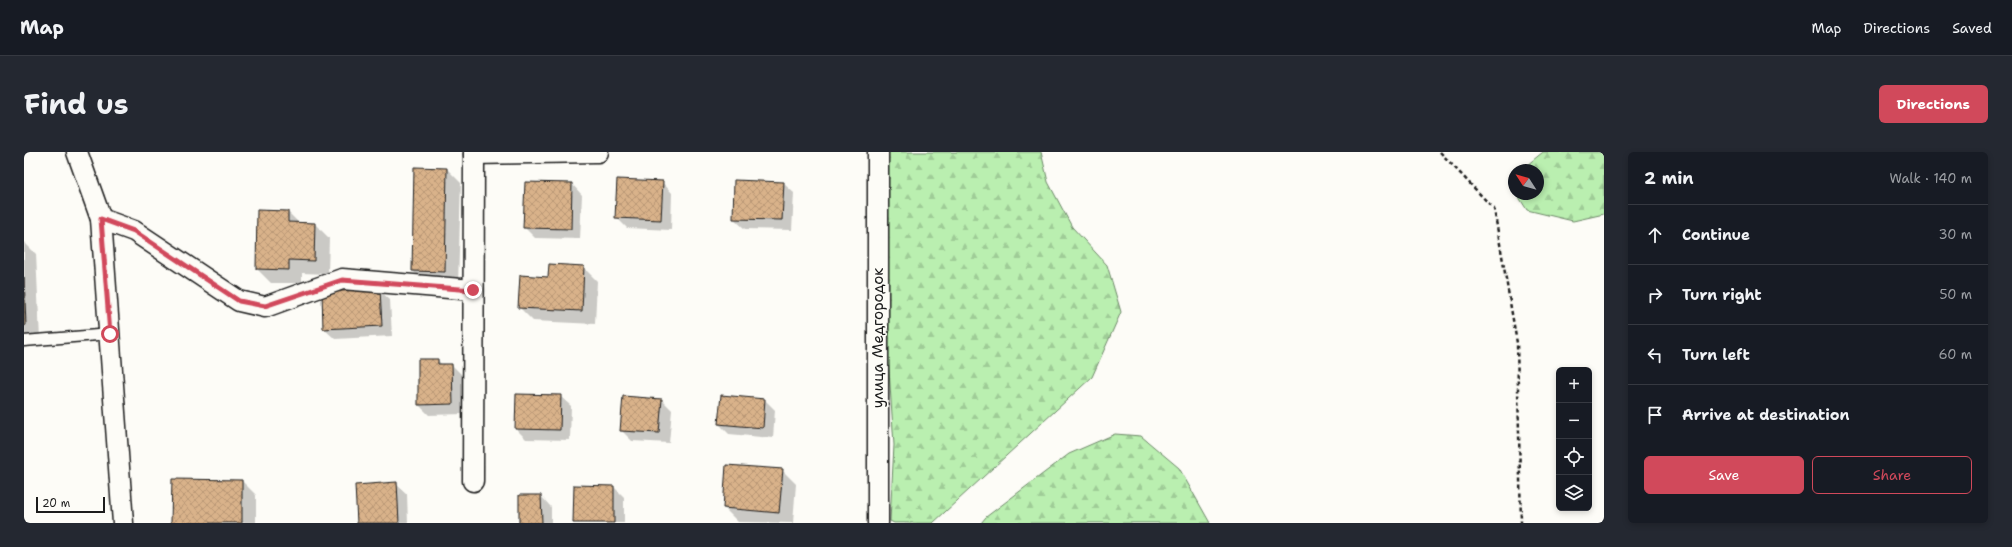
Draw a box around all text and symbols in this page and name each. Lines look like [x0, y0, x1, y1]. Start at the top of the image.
text: Map [20, 15, 64, 40]
text: Map [1812, 19, 1842, 37]
text: Directions [1864, 19, 1930, 37]
text: Saved [1952, 19, 1992, 37]
text: Find us [24, 85, 129, 123]
button: Directions [1879, 85, 1988, 123]
north arrow [1508, 164, 1544, 200]
text: 2 min [1644, 167, 1694, 189]
text: Walk · 140 m [1889, 170, 1972, 187]
icon: ahead [1644, 224, 1666, 246]
text: Continue [1682, 225, 1750, 245]
text: 30 m [1938, 226, 1972, 243]
street label: улица Медгородок [868, 268, 888, 408]
route end [464, 281, 482, 299]
icon: right [1644, 284, 1666, 306]
text: Turn right [1682, 285, 1762, 305]
text: 50 m [1939, 286, 1972, 303]
route start [101, 325, 119, 343]
icon: left [1644, 344, 1666, 366]
text: Turn left [1682, 345, 1750, 365]
text: 60 m [1939, 346, 1972, 363]
map controls [1556, 367, 1592, 511]
button: + [1556, 367, 1592, 403]
button: − [1556, 403, 1592, 439]
icon: arrive [1644, 404, 1666, 426]
text: Arrive at destination [1682, 405, 1850, 425]
button: locate [1556, 439, 1592, 475]
button: Save [1644, 456, 1804, 494]
button: Share [1812, 456, 1972, 494]
button: layers [1556, 475, 1592, 511]
scale bar [36, 495, 105, 514]
text: 20 m [42, 496, 70, 511]

